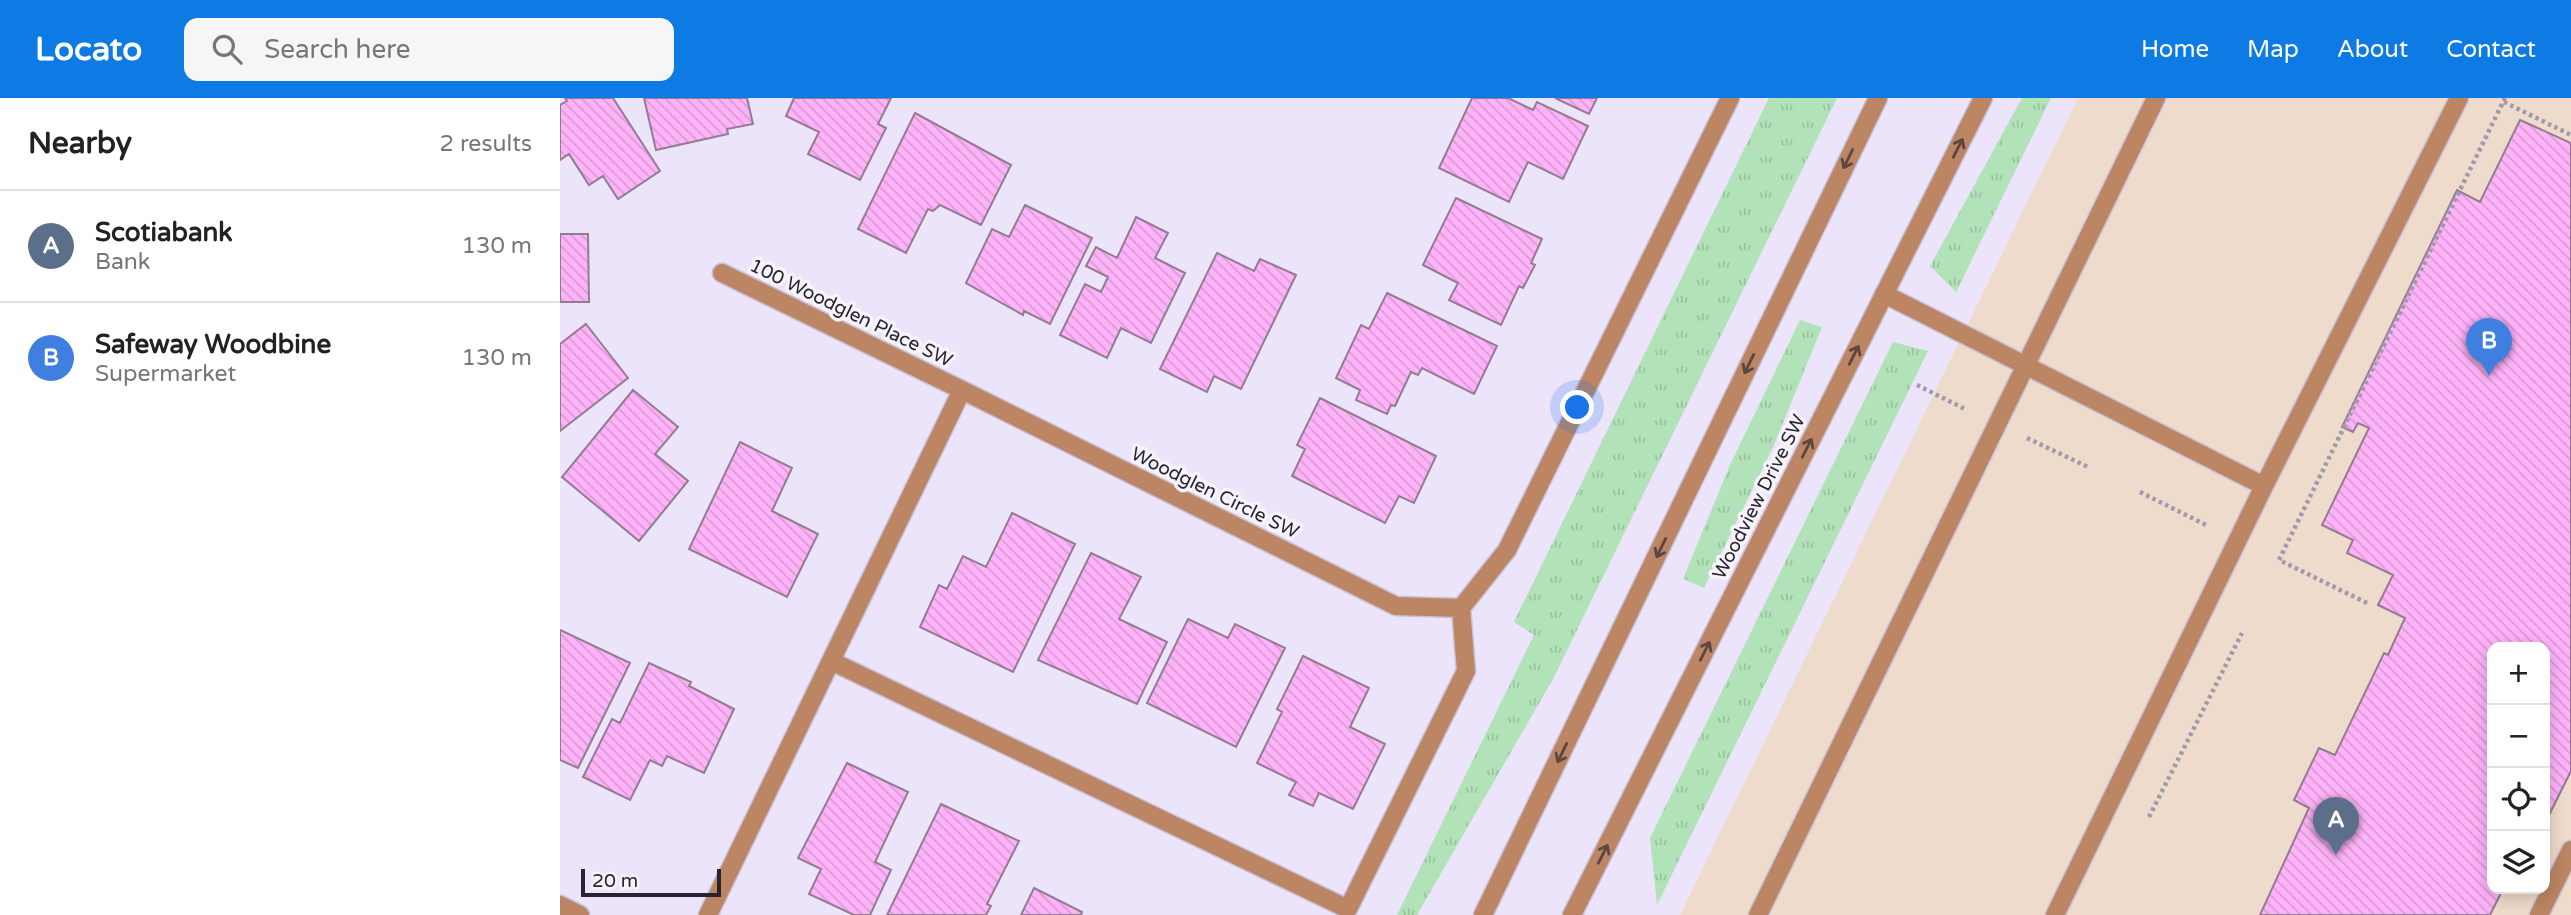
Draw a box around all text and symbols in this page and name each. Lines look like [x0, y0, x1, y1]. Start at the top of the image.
search box [184, 18, 674, 81]
text: Locato [35, 30, 142, 69]
icon: search [208, 30, 246, 68]
text: Search here [264, 34, 410, 65]
text: Home [2141, 35, 2209, 64]
text: Map [2247, 35, 2299, 64]
text: About [2337, 35, 2408, 64]
text: Contact [2446, 35, 2536, 64]
text: Nearby [28, 125, 132, 162]
text: 2 results [439, 130, 532, 158]
one-way arrow [1952, 138, 1966, 159]
one-way arrow [1841, 148, 1854, 170]
text: Scotiabank [95, 217, 233, 248]
text: A [42, 232, 60, 260]
text: 130 m [462, 232, 532, 260]
text: Bank [95, 248, 150, 276]
street label: 100 Woodglen Place SW [746, 254, 956, 372]
pin: B [2466, 318, 2512, 376]
text: Safeway Woodbine [95, 329, 331, 360]
text: B [43, 344, 59, 372]
text: 130 m [462, 344, 532, 372]
one-way arrow [1848, 345, 1862, 366]
one-way arrow [1742, 353, 1756, 374]
text: Supermarket [95, 360, 236, 388]
your location [1560, 390, 1594, 424]
street label: Woodview Drive SW [1708, 411, 1810, 583]
one-way arrow [1801, 438, 1815, 459]
street label: Woodglen Circle SW [1128, 443, 1302, 543]
one-way arrow [1653, 537, 1667, 558]
one-way arrow [1699, 641, 1712, 662]
map controls [2487, 642, 2550, 894]
button: + [2487, 642, 2550, 705]
button: − [2487, 705, 2550, 768]
one-way arrow [1554, 742, 1568, 763]
button: locate [2487, 768, 2550, 831]
pin: A [2313, 797, 2359, 855]
button: layers [2487, 831, 2550, 894]
one-way arrow [1596, 844, 1610, 865]
scale bar [581, 866, 721, 898]
text: 20 m [592, 870, 638, 892]

